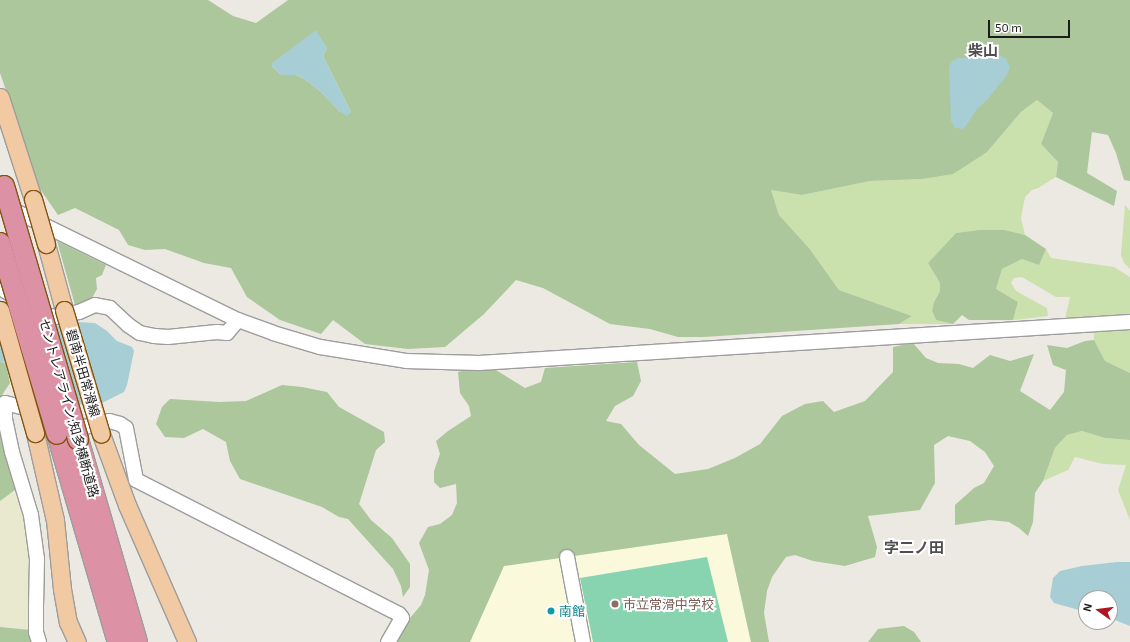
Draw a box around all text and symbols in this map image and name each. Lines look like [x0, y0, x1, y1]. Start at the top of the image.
scale bar [990, 12, 1072, 38]
text: 50 m [995, 20, 1022, 34]
district label: 柴山 [968, 42, 998, 60]
street label: セントレアライン;知多横断道路 [36, 317, 102, 499]
street label: 碧南半田常滑線 [63, 327, 103, 419]
district label: 字二ノ田 [884, 539, 944, 557]
north arrow [1078, 590, 1118, 630]
place label: 市立常滑中学校 [623, 596, 714, 612]
marker: 市立常滑中学校 [610, 599, 620, 609]
text: N [1080, 602, 1094, 613]
place label: 南館 [559, 603, 585, 619]
marker: 南館 [546, 606, 556, 616]

